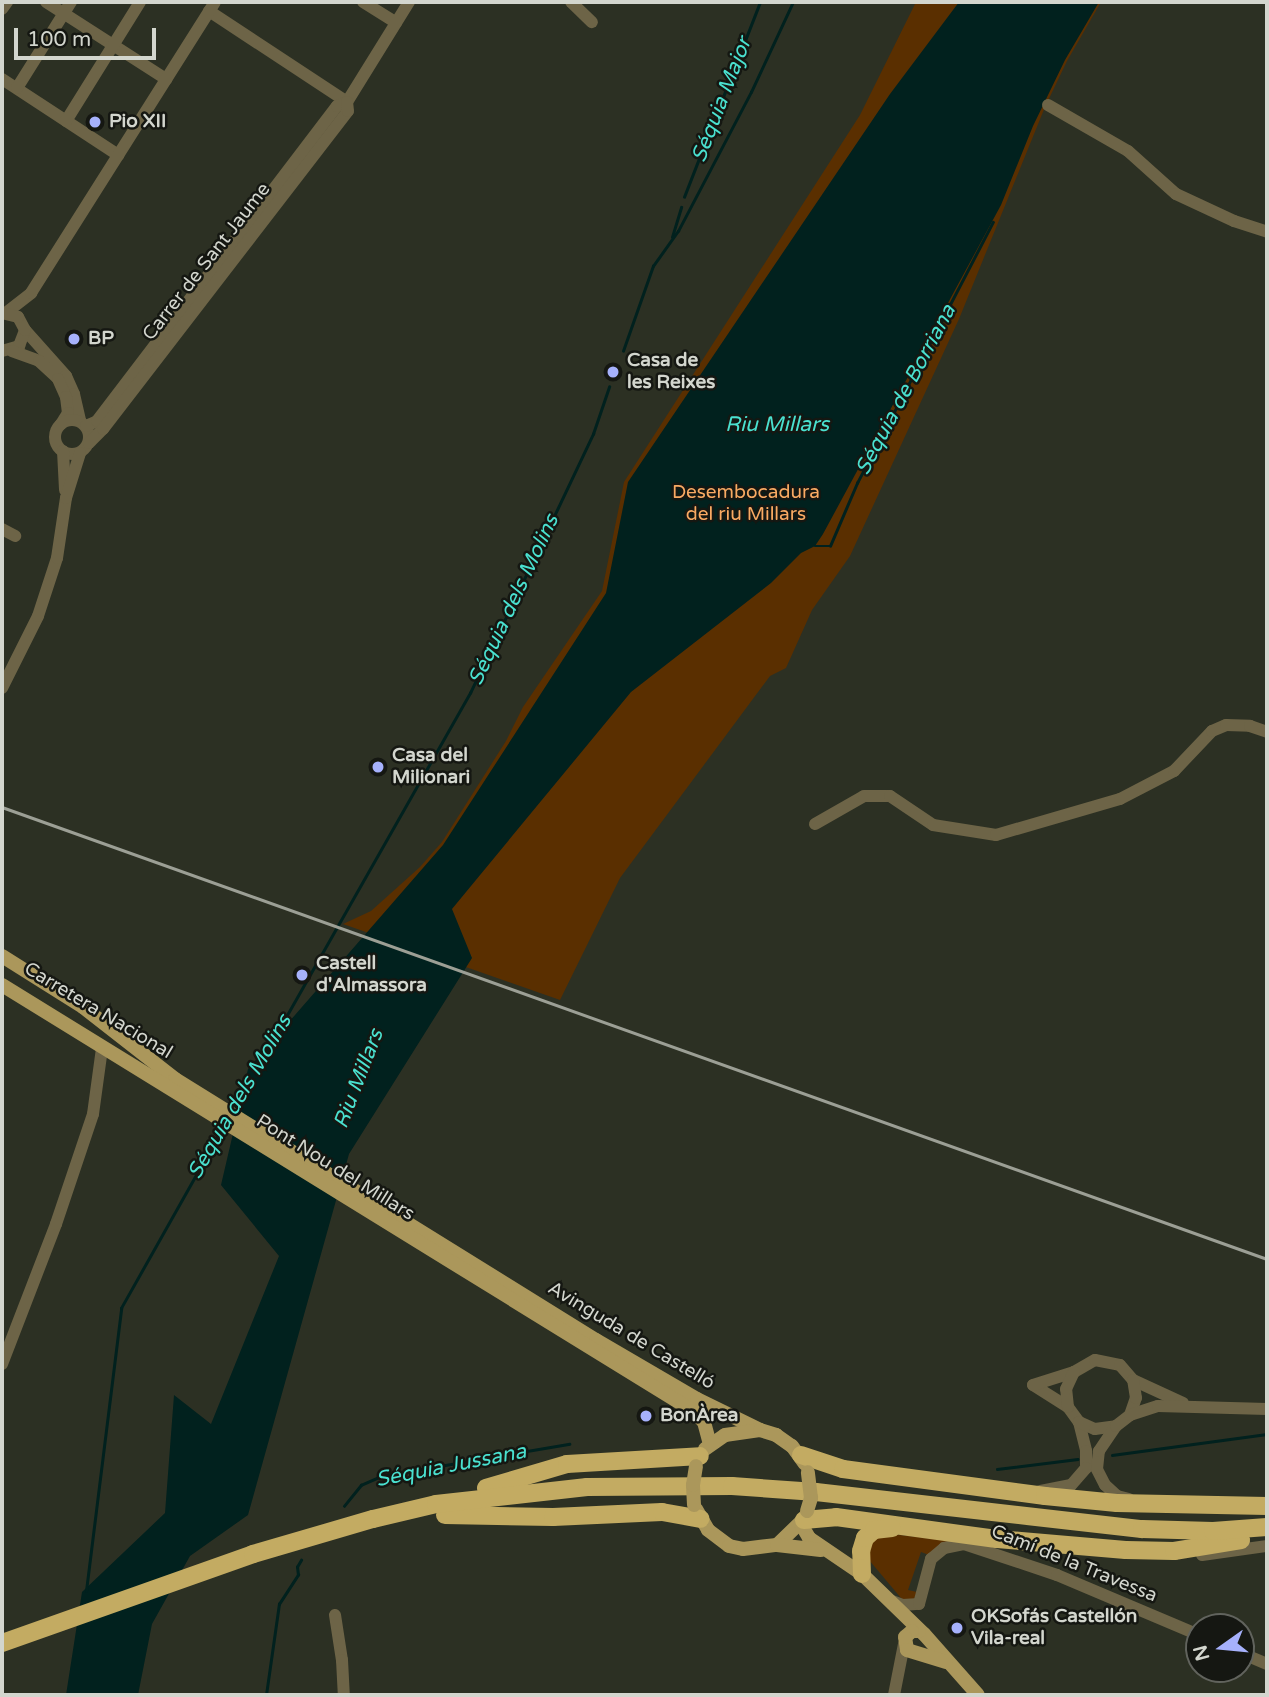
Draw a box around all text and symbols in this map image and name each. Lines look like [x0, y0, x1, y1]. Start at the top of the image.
scale bar [18, 14, 159, 58]
text: 100 m [27, 27, 91, 52]
water label: Séquia Major [687, 34, 757, 166]
place label: Pio XII [109, 111, 166, 133]
marker: Pio XII [87, 114, 103, 130]
street label: Carrer de Sant Jaume [138, 179, 276, 345]
water label: Séquia de Borriana [851, 301, 961, 479]
place label: BP [88, 328, 114, 350]
marker: BP [66, 331, 82, 347]
place label: Casa de les Reixes [627, 350, 715, 394]
marker: Casa de les Reixes [605, 364, 621, 380]
water label: Riu Millars [725, 412, 829, 438]
park label: Desembocadura del riu Millars [672, 482, 820, 526]
water label: Séquia dels Molins [463, 511, 565, 689]
place label: Casa del Milionari [392, 745, 470, 789]
marker: Casa del Milionari [370, 759, 386, 775]
place label: Castell d'Almassora [316, 953, 427, 997]
street label: Carretera Nacional [20, 958, 176, 1064]
marker: Castell d'Almassora [294, 967, 310, 983]
water label: Séquia dels Molins [183, 1010, 297, 1184]
water label: Riu Millars [329, 1026, 389, 1132]
street label: Pont Nou del Millars [252, 1110, 418, 1226]
street label: Avinguda de Castelló [543, 1277, 719, 1395]
place label: BonÀrea [660, 1405, 738, 1427]
marker: BonÀrea [638, 1408, 654, 1424]
water label: Séquia Jussana [374, 1439, 528, 1493]
street label: Camí de la Travessa [988, 1520, 1160, 1608]
place label: OKSofás Castellón Vila-real [971, 1606, 1137, 1650]
north arrow [1185, 1613, 1255, 1683]
marker: OKSofás Castellón Vila-real [949, 1620, 965, 1636]
text: N [1189, 1643, 1214, 1663]

